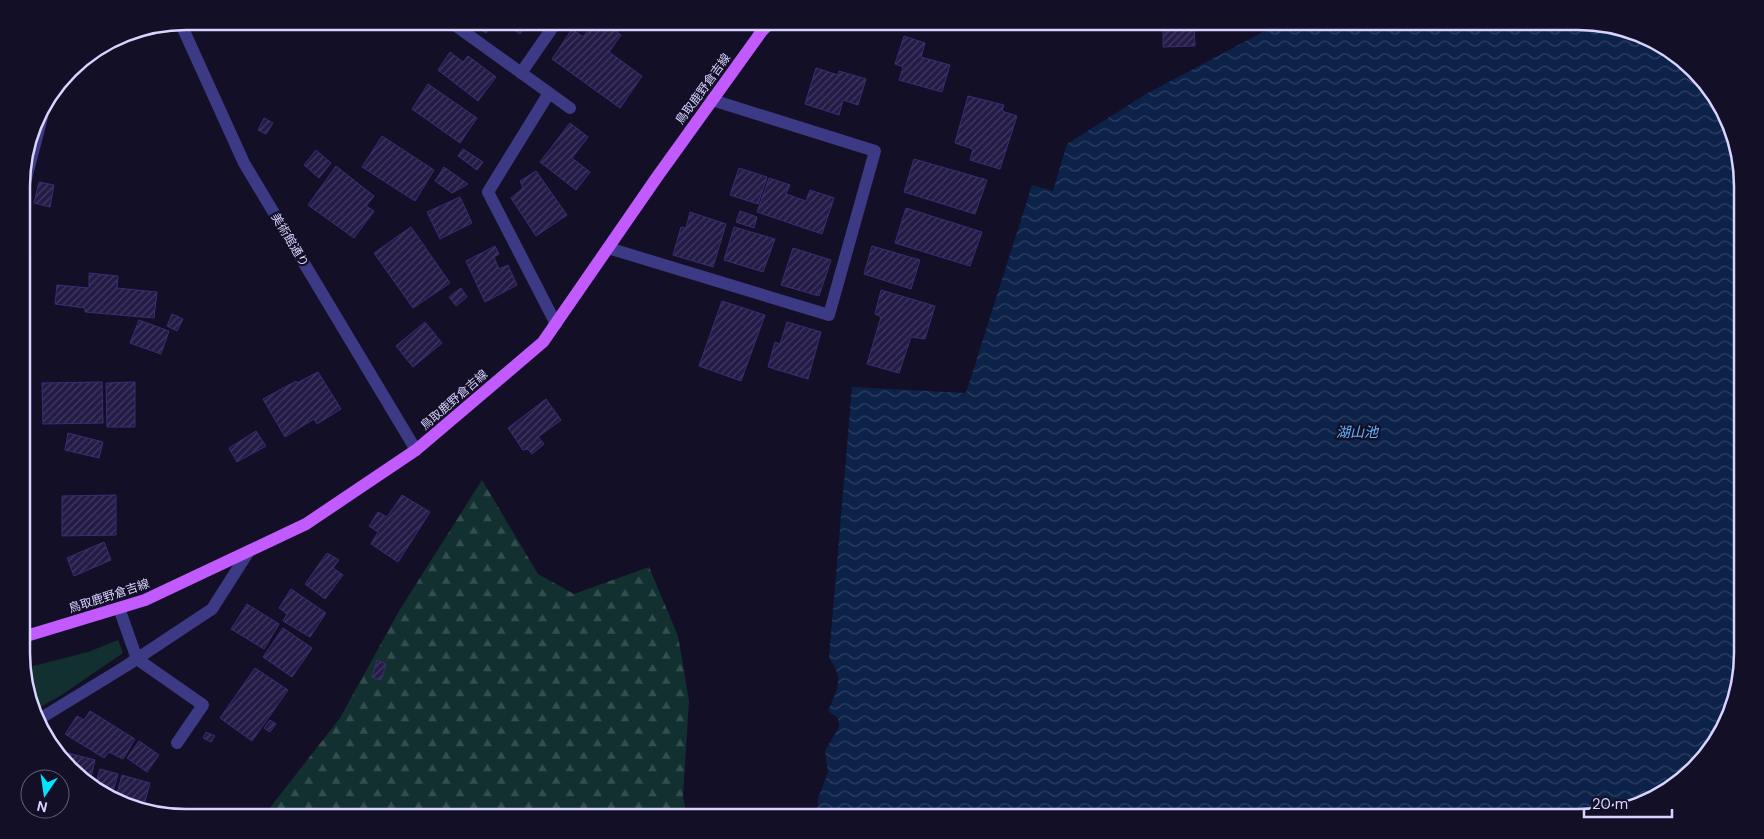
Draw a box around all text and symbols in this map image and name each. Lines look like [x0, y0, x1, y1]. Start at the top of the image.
street label: 鳥取鹿野倉吉線 [672, 50, 734, 128]
street label: 美術館通り [268, 210, 312, 270]
street label: 鳥取鹿野倉吉線 [417, 366, 491, 434]
water label: 湖山池 [1336, 423, 1380, 441]
street label: 鳥取鹿野倉吉線 [67, 575, 151, 617]
north arrow [20, 769, 70, 819]
scale bar [1584, 786, 1672, 818]
text: 20 m [1592, 794, 1628, 814]
text: N [35, 797, 49, 817]

